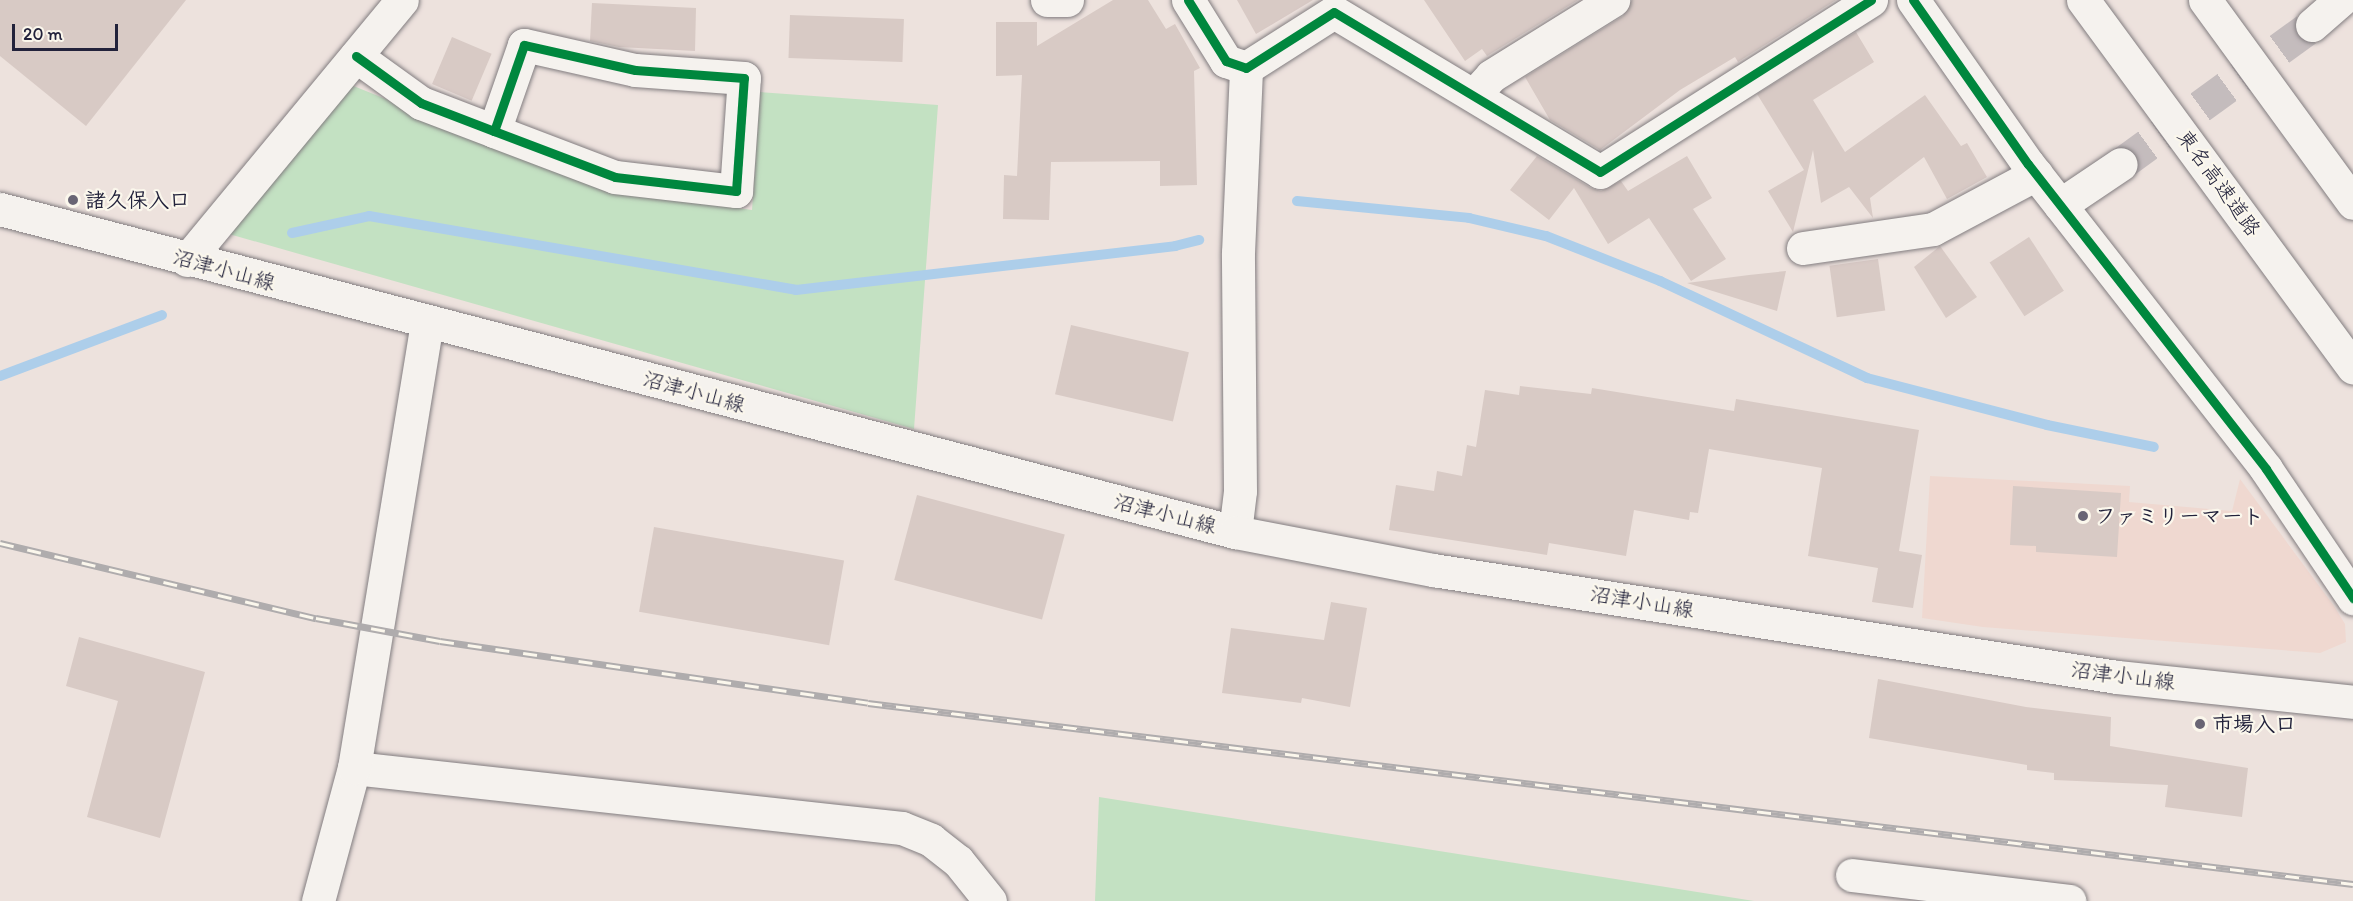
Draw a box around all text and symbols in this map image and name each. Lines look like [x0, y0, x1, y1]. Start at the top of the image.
scale bar [15, 12, 122, 50]
text: 20 m [23, 23, 63, 45]
street label: 東名高速道路 [2172, 125, 2266, 241]
place label: 諸久保入口 [85, 187, 190, 213]
marker: 諸久保入口 [66, 193, 80, 207]
street label: 沼津小山線 [170, 244, 278, 296]
street label: 沼津小山線 [640, 366, 748, 418]
street label: 沼津小山線 [1111, 489, 1219, 539]
place label: ファミリーマート [2095, 503, 2263, 529]
marker: ファミリーマート [2076, 509, 2090, 523]
street label: 沼津小山線 [1588, 581, 1696, 623]
street label: 沼津小山線 [2069, 657, 2177, 695]
place label: 市場入口 [2212, 711, 2296, 737]
marker: 市場入口 [2193, 717, 2207, 731]

